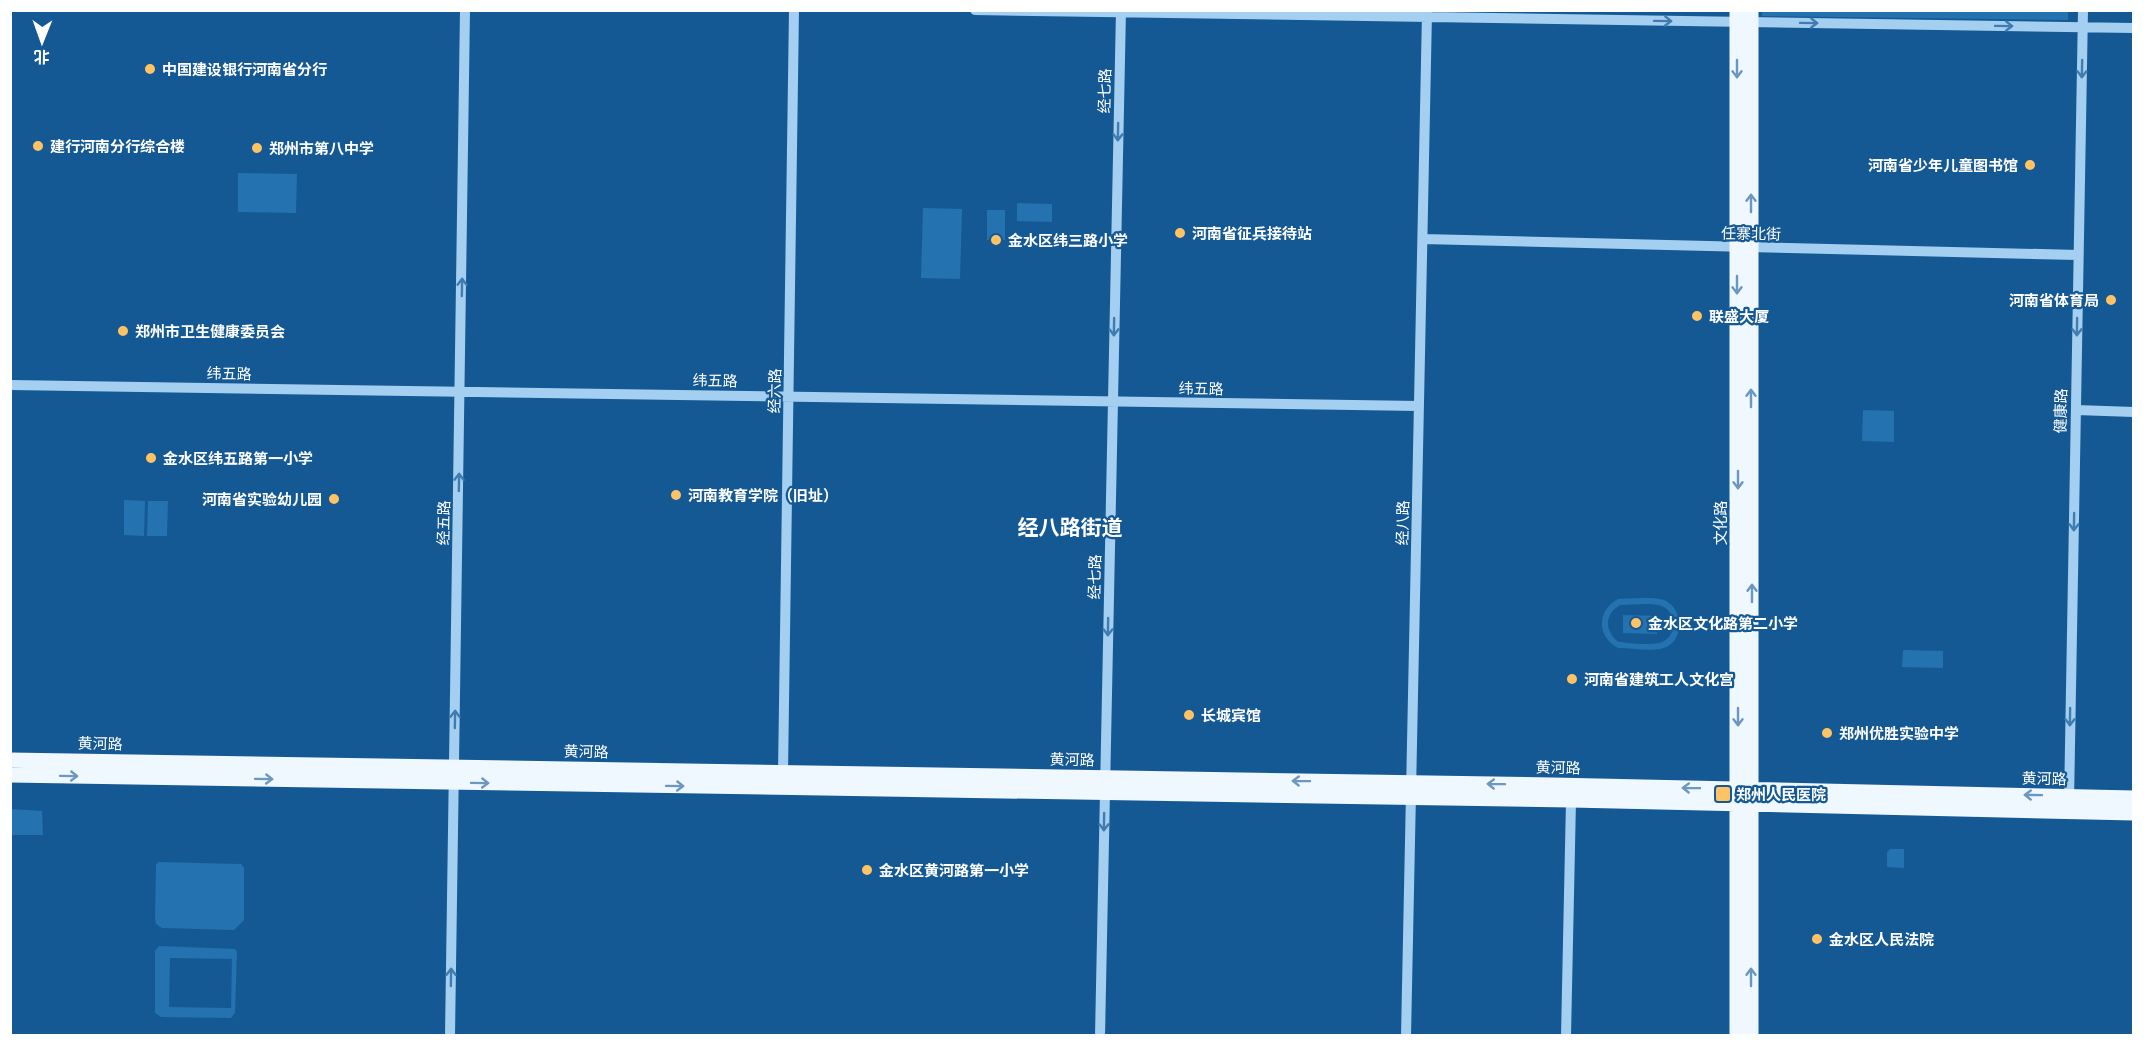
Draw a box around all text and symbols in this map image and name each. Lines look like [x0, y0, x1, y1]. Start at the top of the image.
north arrow [12, 12, 72, 72]
one-way arrow [1653, 15, 1673, 27]
one-way arrow [1799, 18, 1819, 29]
one-way arrow [1994, 21, 2014, 32]
text: 北 [34, 48, 50, 67]
one-way arrow [1731, 58, 1743, 78]
one-way arrow [2076, 58, 2087, 78]
place label: 中国建设银行河南省分行 [162, 60, 327, 78]
marker: 中国建设银行河南省分行 [143, 62, 157, 76]
street label: 经七路 [1095, 68, 1113, 114]
one-way arrow [1113, 121, 1124, 141]
place label: 建行河南分行综合楼 [50, 137, 185, 155]
marker: 建行河南分行综合楼 [31, 139, 45, 153]
place label: 郑州市第八中学 [269, 139, 374, 157]
marker: 郑州市第八中学 [250, 141, 264, 155]
place label: 河南省少年儿童图书馆 [1868, 156, 2018, 174]
marker: 河南省少年儿童图书馆 [2023, 158, 2037, 172]
one-way arrow [1745, 194, 1757, 214]
street label: 任寨北街 [1721, 223, 1781, 243]
place label: 河南省征兵接待站 [1192, 224, 1312, 242]
marker: 河南省征兵接待站 [1173, 226, 1187, 240]
place label: 金水区纬三路小学 [1008, 231, 1128, 249]
marker: 金水区纬三路小学 [989, 233, 1003, 247]
one-way arrow [1731, 274, 1743, 294]
one-way arrow [456, 278, 467, 298]
place label: 河南省体育局 [2009, 291, 2099, 309]
marker: 河南省体育局 [2104, 293, 2118, 307]
place label: 联盛大厦 [1709, 307, 1769, 325]
marker: 联盛大厦 [1690, 309, 1704, 323]
one-way arrow [1109, 316, 1120, 336]
one-way arrow [2071, 316, 2083, 336]
place label: 郑州市卫生健康委员会 [135, 322, 285, 340]
marker: 郑州市卫生健康委员会 [116, 324, 130, 338]
street label: 纬五路 [206, 364, 252, 382]
street label: 经六路 [765, 368, 783, 414]
street label: 纬五路 [692, 371, 738, 389]
street label: 纬五路 [1178, 379, 1224, 397]
street label: 健康路 [2051, 388, 2069, 434]
one-way arrow [1745, 389, 1757, 409]
place label: 金水区纬五路第一小学 [163, 449, 313, 467]
marker: 金水区纬五路第一小学 [144, 451, 158, 465]
one-way arrow [1732, 469, 1744, 489]
one-way arrow [453, 473, 465, 493]
place label: 河南教育学院（旧址） [688, 486, 838, 504]
marker: 河南教育学院（旧址） [669, 488, 683, 502]
place label: 河南省实验幼儿园 [202, 490, 322, 508]
marker: 河南省实验幼儿园 [327, 492, 341, 506]
street label: 经五路 [434, 500, 452, 546]
street label: 经八路 [1393, 500, 1411, 546]
street label: 文化路 [1711, 500, 1729, 546]
one-way arrow [2068, 511, 2079, 531]
district label: 经八路街道 [1018, 514, 1123, 539]
street label: 经七路 [1085, 554, 1103, 600]
one-way arrow [1746, 584, 1758, 604]
place label: 金水区文化路第二小学 [1648, 614, 1798, 632]
one-way arrow [1103, 616, 1114, 636]
marker: 金水区文化路第二小学 [1629, 616, 1643, 630]
place label: 河南省建筑工人文化宫 [1584, 670, 1734, 688]
marker: 河南省建筑工人文化宫 [1565, 672, 1579, 686]
place label: 长城宾馆 [1201, 706, 1261, 724]
one-way arrow [1732, 706, 1744, 726]
one-way arrow [2064, 706, 2076, 726]
marker: 长城宾馆 [1182, 708, 1196, 722]
one-way arrow [449, 710, 461, 730]
place label: 郑州优胜实验中学 [1839, 724, 1959, 742]
marker: 郑州优胜实验中学 [1820, 726, 1834, 740]
street label: 黄河路 [77, 734, 123, 752]
street label: 黄河路 [563, 742, 609, 760]
street label: 黄河路 [1049, 750, 1095, 768]
street label: 黄河路 [1535, 758, 1581, 776]
street label: 黄河路 [2021, 769, 2067, 787]
one-way arrow [58, 770, 78, 782]
one-way arrow [253, 773, 273, 785]
one-way arrow [1292, 775, 1312, 787]
one-way arrow [469, 777, 489, 789]
one-way arrow [1487, 778, 1507, 790]
one-way arrow [664, 780, 684, 792]
one-way arrow [1682, 782, 1702, 794]
marker: 郑州人民医院 [1714, 785, 1732, 803]
place label: 郑州人民医院 [1736, 785, 1826, 803]
one-way arrow [2024, 790, 2044, 801]
one-way arrow [1099, 811, 1110, 831]
place label: 金水区黄河路第一小学 [879, 861, 1029, 879]
marker: 金水区黄河路第一小学 [860, 863, 874, 877]
place label: 金水区人民法院 [1829, 930, 1934, 948]
marker: 金水区人民法院 [1810, 932, 1824, 946]
one-way arrow [445, 968, 457, 988]
one-way arrow [1745, 968, 1757, 988]

